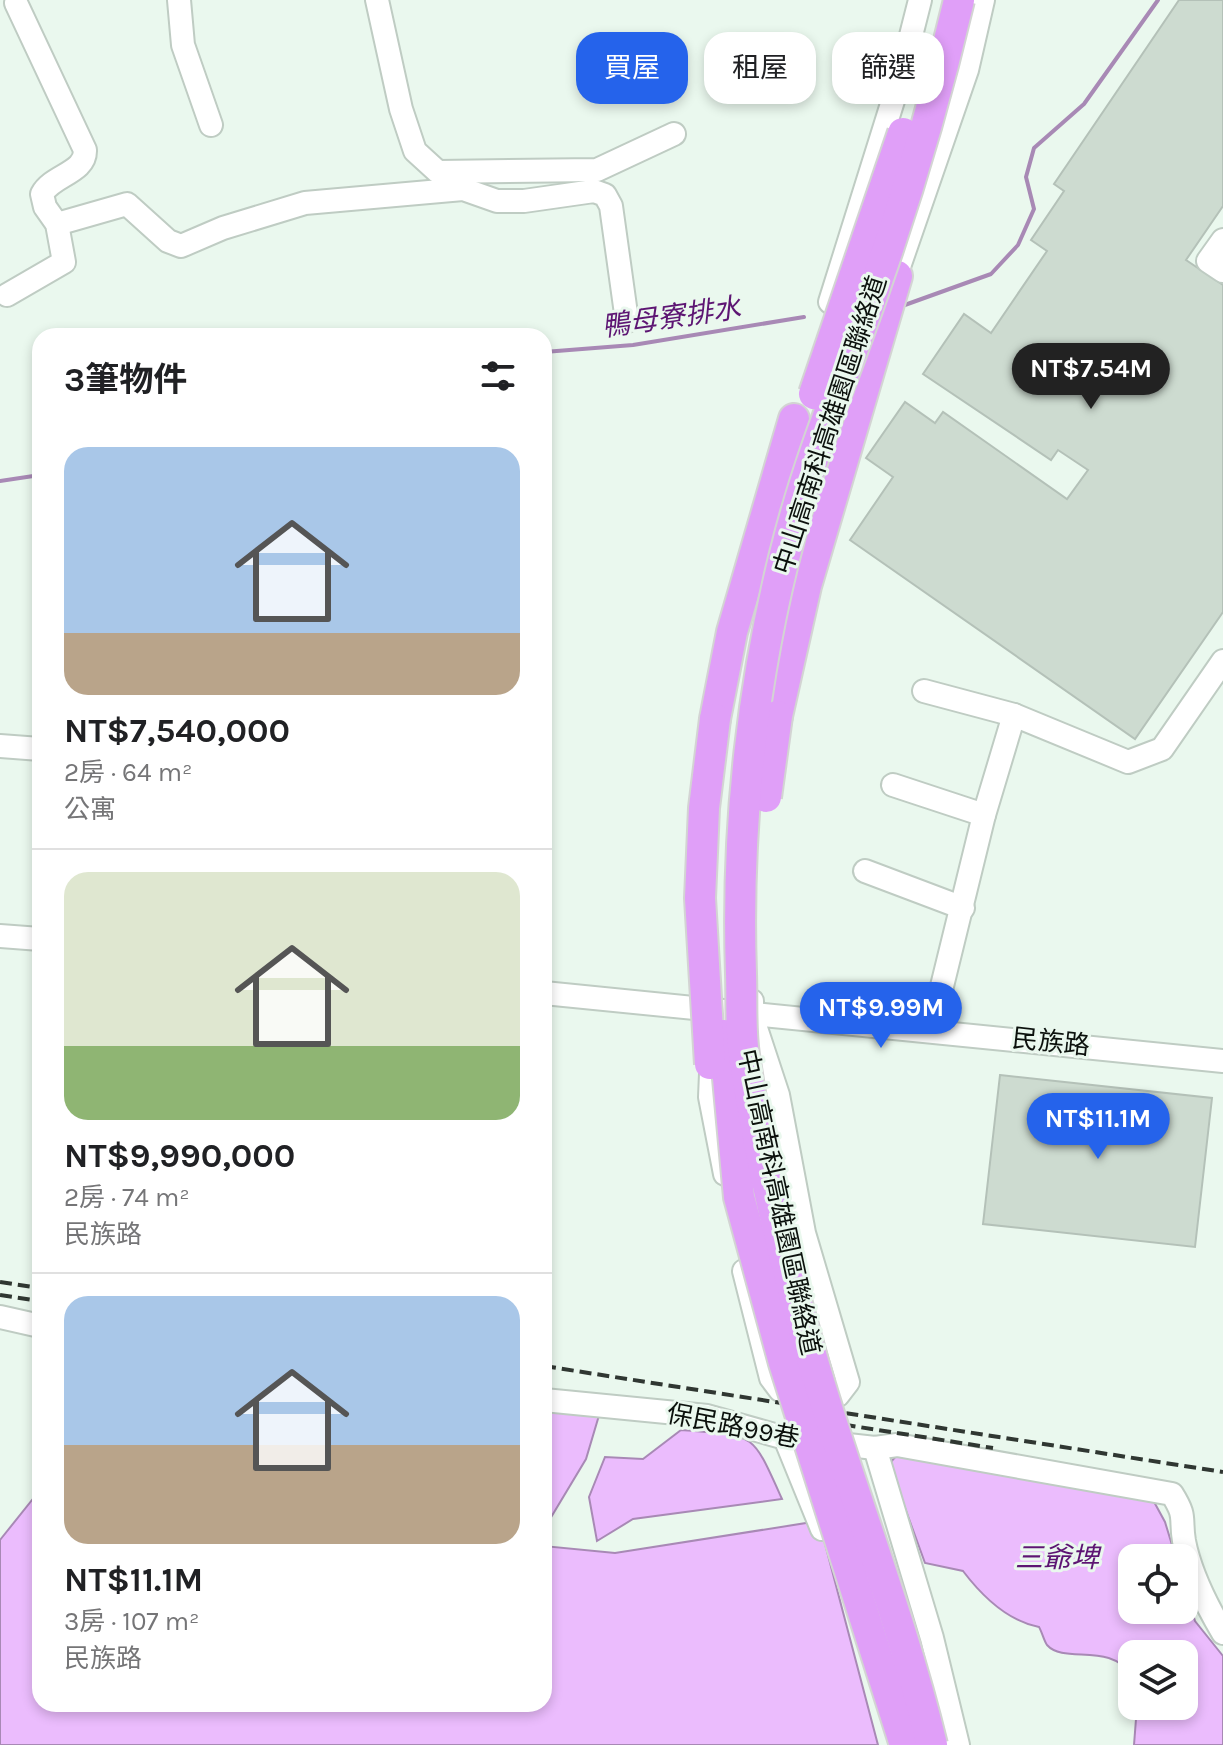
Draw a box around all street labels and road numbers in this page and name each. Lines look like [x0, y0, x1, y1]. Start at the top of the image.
street label: 中山高南科高雄園區聯絡道 [767, 272, 893, 578]
street label: 民族路 [1011, 1023, 1091, 1061]
street label: 中山高南科高雄園區聯絡道 [731, 1046, 827, 1358]
street label: 保民路99巷 [664, 1398, 802, 1454]

